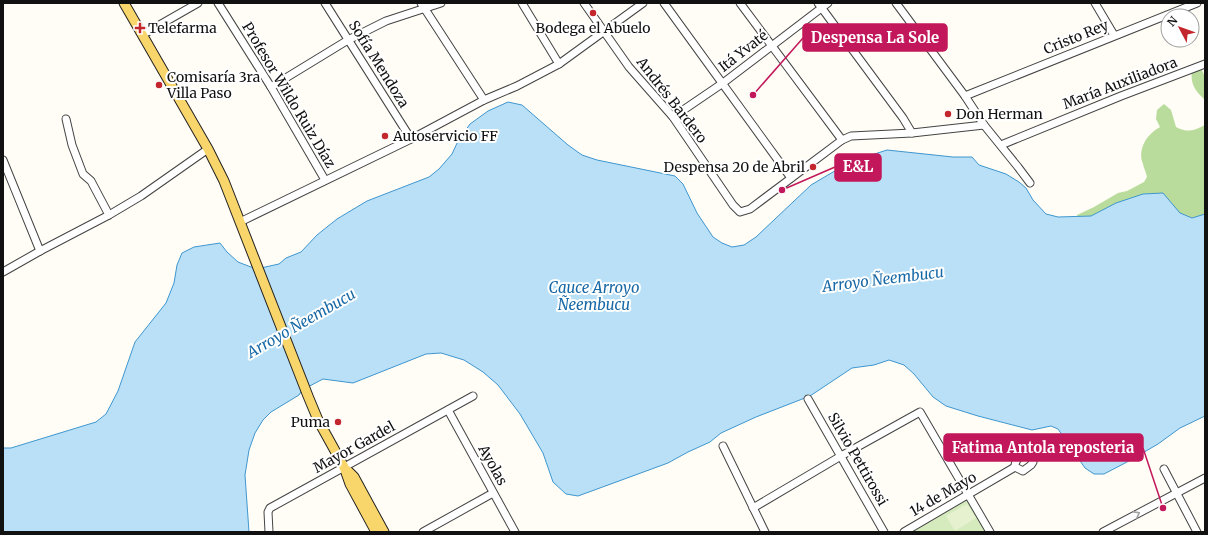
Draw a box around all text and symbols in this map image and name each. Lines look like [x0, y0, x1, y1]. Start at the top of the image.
marker: Bodega el Abuelo [588, 8, 598, 18]
north arrow [1160, 8, 1200, 48]
text: N [1164, 13, 1181, 29]
street label: Cristo Rey [1041, 16, 1112, 58]
street label: Sofía Mendoza [345, 17, 413, 111]
place label: Telefarma [148, 19, 217, 37]
street label: Profesor Wildo Ruìz Díaz [238, 19, 340, 171]
place label: Bodega el Abuelo [536, 19, 650, 37]
marker: Telefarma [135, 23, 145, 33]
callout: Despensa La Sole [803, 24, 947, 51]
street label: Itá Yvaté [715, 26, 771, 76]
text: Despensa La Sole [811, 28, 939, 47]
street label: Andrés Bardero [632, 53, 711, 147]
street label: María Auxiliadora [1060, 53, 1180, 113]
place label: Comisaría 3ra Villa Paso [166, 68, 261, 102]
marker: Comisaría 3ra Villa Paso [154, 80, 164, 90]
place label: Don Herman [956, 105, 1043, 123]
marker: Don Herman [943, 109, 953, 119]
place label: Autoservicio FF [392, 127, 498, 145]
marker: Autoservicio FF [380, 131, 390, 141]
callout: E&L [835, 154, 881, 181]
text: E&L [843, 157, 874, 176]
place label: Despensa 20 de Abril [664, 158, 806, 176]
marker: Despensa 20 de Abril [808, 162, 818, 172]
water label: Arroyo Ñeembucu [820, 262, 945, 296]
water label: Cauce Arroyo Ñeembucu [549, 278, 639, 314]
water label: Arroyo Ñeembucu [242, 284, 359, 362]
street label: Silvio Pettirossi [824, 409, 892, 509]
place label: Puma [291, 413, 330, 431]
street label: Mayor Gardel [310, 417, 399, 477]
marker: Puma [333, 417, 343, 427]
callout: Fatima Antola reposteria [944, 434, 1143, 461]
text: Fatima Antola reposteria [952, 438, 1135, 457]
street label: Ayolas [474, 441, 512, 489]
street label: 14 de Mayo [906, 468, 980, 520]
one-way arrow [1133, 511, 1140, 518]

